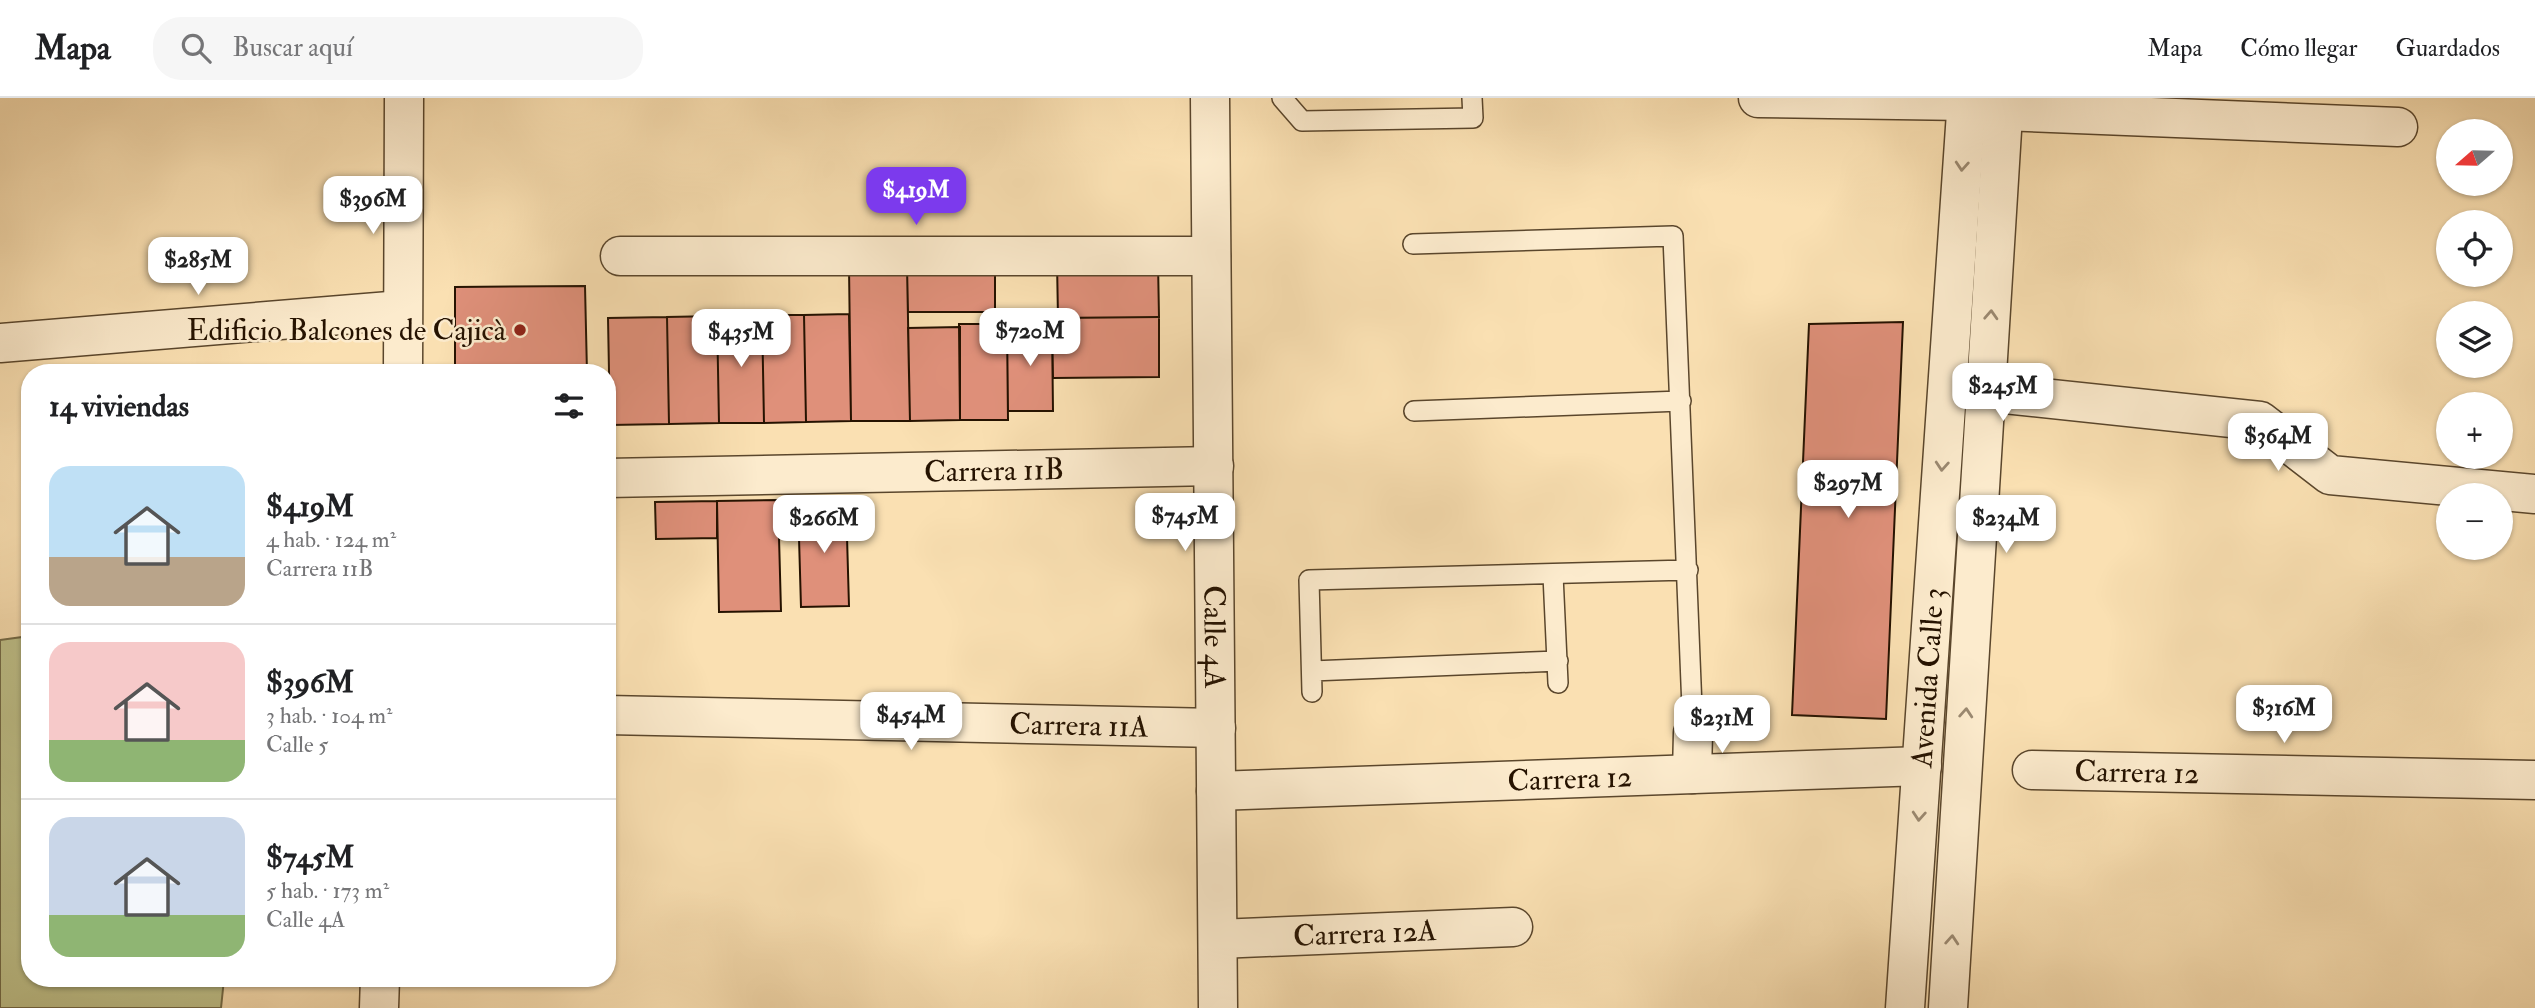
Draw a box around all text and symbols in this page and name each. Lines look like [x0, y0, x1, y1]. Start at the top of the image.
search box [153, 17, 643, 80]
text: Mapa [35, 28, 111, 69]
icon: search [177, 29, 215, 67]
text: Buscar aquí [233, 32, 353, 64]
text: Mapa [2147, 33, 2202, 64]
text: Cómo llegar [2240, 33, 2357, 64]
text: Guardados [2395, 33, 2500, 64]
north arrow [2436, 119, 2513, 196]
map controls [2436, 119, 2513, 560]
one-way arrow [1955, 161, 1970, 172]
pin: $419M [867, 167, 965, 227]
text: $419M [882, 175, 950, 204]
pin: $396M [324, 176, 422, 236]
text: $396M [339, 184, 407, 213]
button: locate [2436, 210, 2513, 287]
pin: $285M [149, 238, 247, 297]
text: $285M [164, 245, 232, 274]
button: layers [2436, 301, 2513, 378]
pin: $720M [981, 308, 1079, 368]
one-way arrow [1983, 309, 1998, 320]
pin: $435M [692, 310, 790, 369]
place label: Edificio Balcones de Cajicà [187, 312, 507, 349]
text: $720M [995, 316, 1065, 345]
text: $435M [708, 317, 774, 346]
marker: Edificio Balcones de Cajicà [512, 322, 528, 338]
pin: $245M [1954, 364, 2052, 423]
text: $245M [1968, 371, 2038, 400]
icon: filters [550, 387, 588, 425]
text: 14 viviendas [49, 388, 189, 425]
button: + [2436, 392, 2513, 469]
pin: $364M [2229, 414, 2327, 473]
text: $364M [2244, 421, 2312, 450]
street label: Carrera 11B [924, 451, 1064, 491]
pin: $297M [1799, 460, 1897, 520]
one-way arrow [1935, 461, 1950, 472]
text: $297M [1813, 468, 1883, 497]
button: − [2436, 483, 2513, 560]
text: $419M [266, 488, 354, 525]
icon: home [105, 494, 189, 578]
pin: $745M [1136, 494, 1234, 553]
pin: $266M [775, 496, 873, 555]
pin: $234M [1957, 496, 2055, 555]
text: $745M [1151, 501, 1219, 530]
text: $266M [789, 503, 859, 532]
text: $234M [1972, 503, 2040, 532]
text: 4 hab. · 124 m² [266, 525, 396, 554]
text: Carrera 11B [266, 554, 373, 583]
street label: Calle 4A [1195, 585, 1233, 689]
street label: Avenida Calle 3 [1903, 587, 1953, 770]
text: $396M [266, 664, 354, 701]
icon: home [105, 670, 189, 754]
pin: $316M [2235, 686, 2333, 745]
pin: $454M [862, 692, 960, 752]
text: $316M [2252, 693, 2316, 722]
pin: $231M [1673, 696, 1771, 755]
text: $454M [876, 700, 946, 729]
text: 3 hab. · 104 m² [266, 701, 393, 730]
text: $231M [1690, 703, 1754, 732]
street label: Carrera 11A [1009, 706, 1149, 746]
one-way arrow [1958, 707, 1973, 718]
text: Calle 5 [266, 730, 328, 759]
street label: Carrera 12 [2074, 753, 2200, 792]
street label: Carrera 12 [1507, 758, 1633, 800]
one-way arrow [1911, 810, 1926, 821]
text: $745M [266, 839, 354, 876]
icon: home [105, 845, 189, 929]
text: 5 hab. · 173 m² [266, 876, 389, 905]
text: Calle 4A [266, 905, 345, 934]
street label: Carrera 12A [1292, 912, 1438, 955]
one-way arrow [1944, 934, 1959, 945]

